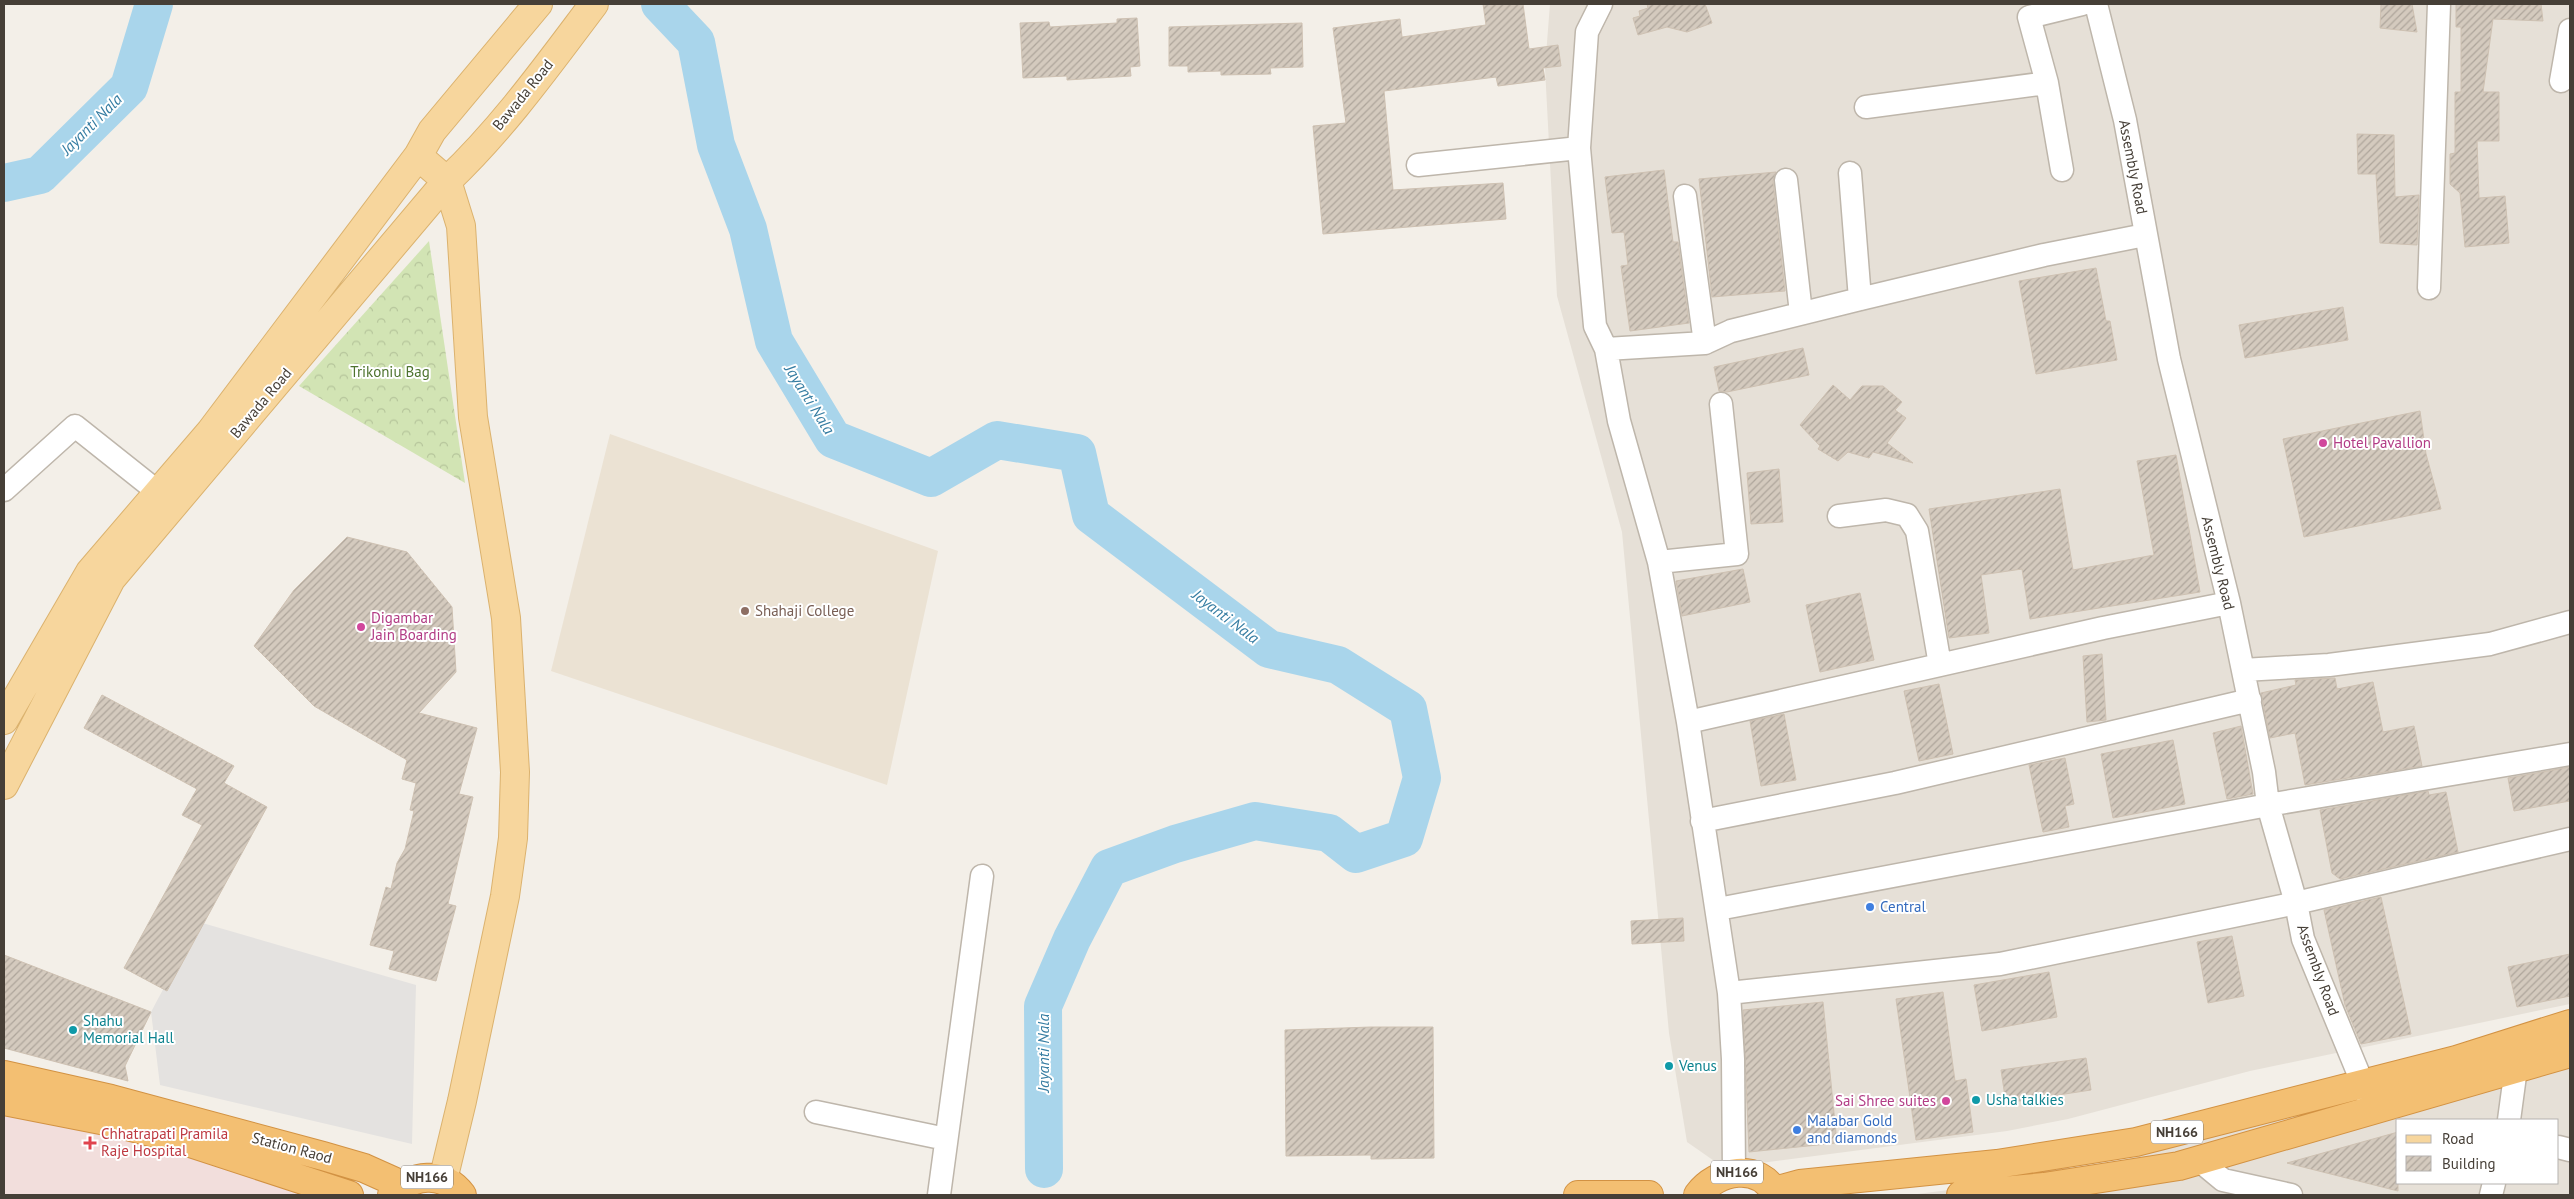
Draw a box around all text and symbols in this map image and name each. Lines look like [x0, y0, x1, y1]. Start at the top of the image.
street label: Bawada Road [488, 55, 557, 134]
water label: Jayanti Nala [55, 89, 126, 160]
street label: Assembly Road [2115, 118, 2152, 216]
water label: Jayanti Nala [780, 359, 839, 438]
park label: Trikoniu Bag [350, 362, 430, 381]
street label: Bawada Road [226, 364, 296, 442]
place label: Hotel Pavallion [2333, 433, 2431, 452]
marker: Hotel Pavallion [2317, 437, 2329, 449]
street label: Assembly Road [2198, 514, 2239, 612]
water label: Jayanti Nala [1188, 584, 1264, 648]
place label: Shahaji College [755, 601, 854, 620]
marker: Shahaji College [739, 605, 751, 617]
place label: Digambar Jain Boarding [370, 608, 457, 644]
marker: Digambar Jain Boarding [355, 621, 367, 633]
place label: Central [1880, 897, 1926, 916]
marker: Central [1864, 901, 1876, 913]
street label: Assembly Road [2293, 922, 2344, 1018]
place label: Shahu Memorial Hall [83, 1011, 175, 1047]
water label: Jayanti Nala [1033, 1013, 1053, 1093]
marker: Shahu Memorial Hall [67, 1024, 79, 1036]
place label: Venus [1678, 1056, 1717, 1075]
marker: Venus [1663, 1060, 1675, 1072]
place label: Usha talkies [1986, 1090, 2064, 1109]
place label: Sai Shree suites [1835, 1091, 1936, 1110]
marker: Usha talkies [1970, 1094, 1982, 1106]
marker: Sai Shree suites [1940, 1095, 1952, 1107]
place label: Malabar Gold and diamonds [1807, 1111, 1897, 1147]
legend [2396, 1119, 2559, 1184]
road number: NH166 [2151, 1120, 2203, 1144]
place label: Chhatrapati Pramila Raje Hospital [101, 1124, 228, 1160]
marker: Malabar Gold and diamonds [1791, 1124, 1803, 1136]
street label: Station Raod [250, 1128, 334, 1167]
text: Road [2442, 1129, 2474, 1148]
marker: Chhatrapati Pramila Raje Hospital [83, 1136, 97, 1150]
text: Building [2442, 1154, 2496, 1173]
road number: NH166 [1711, 1160, 1763, 1184]
road number: NH166 [401, 1166, 453, 1188]

